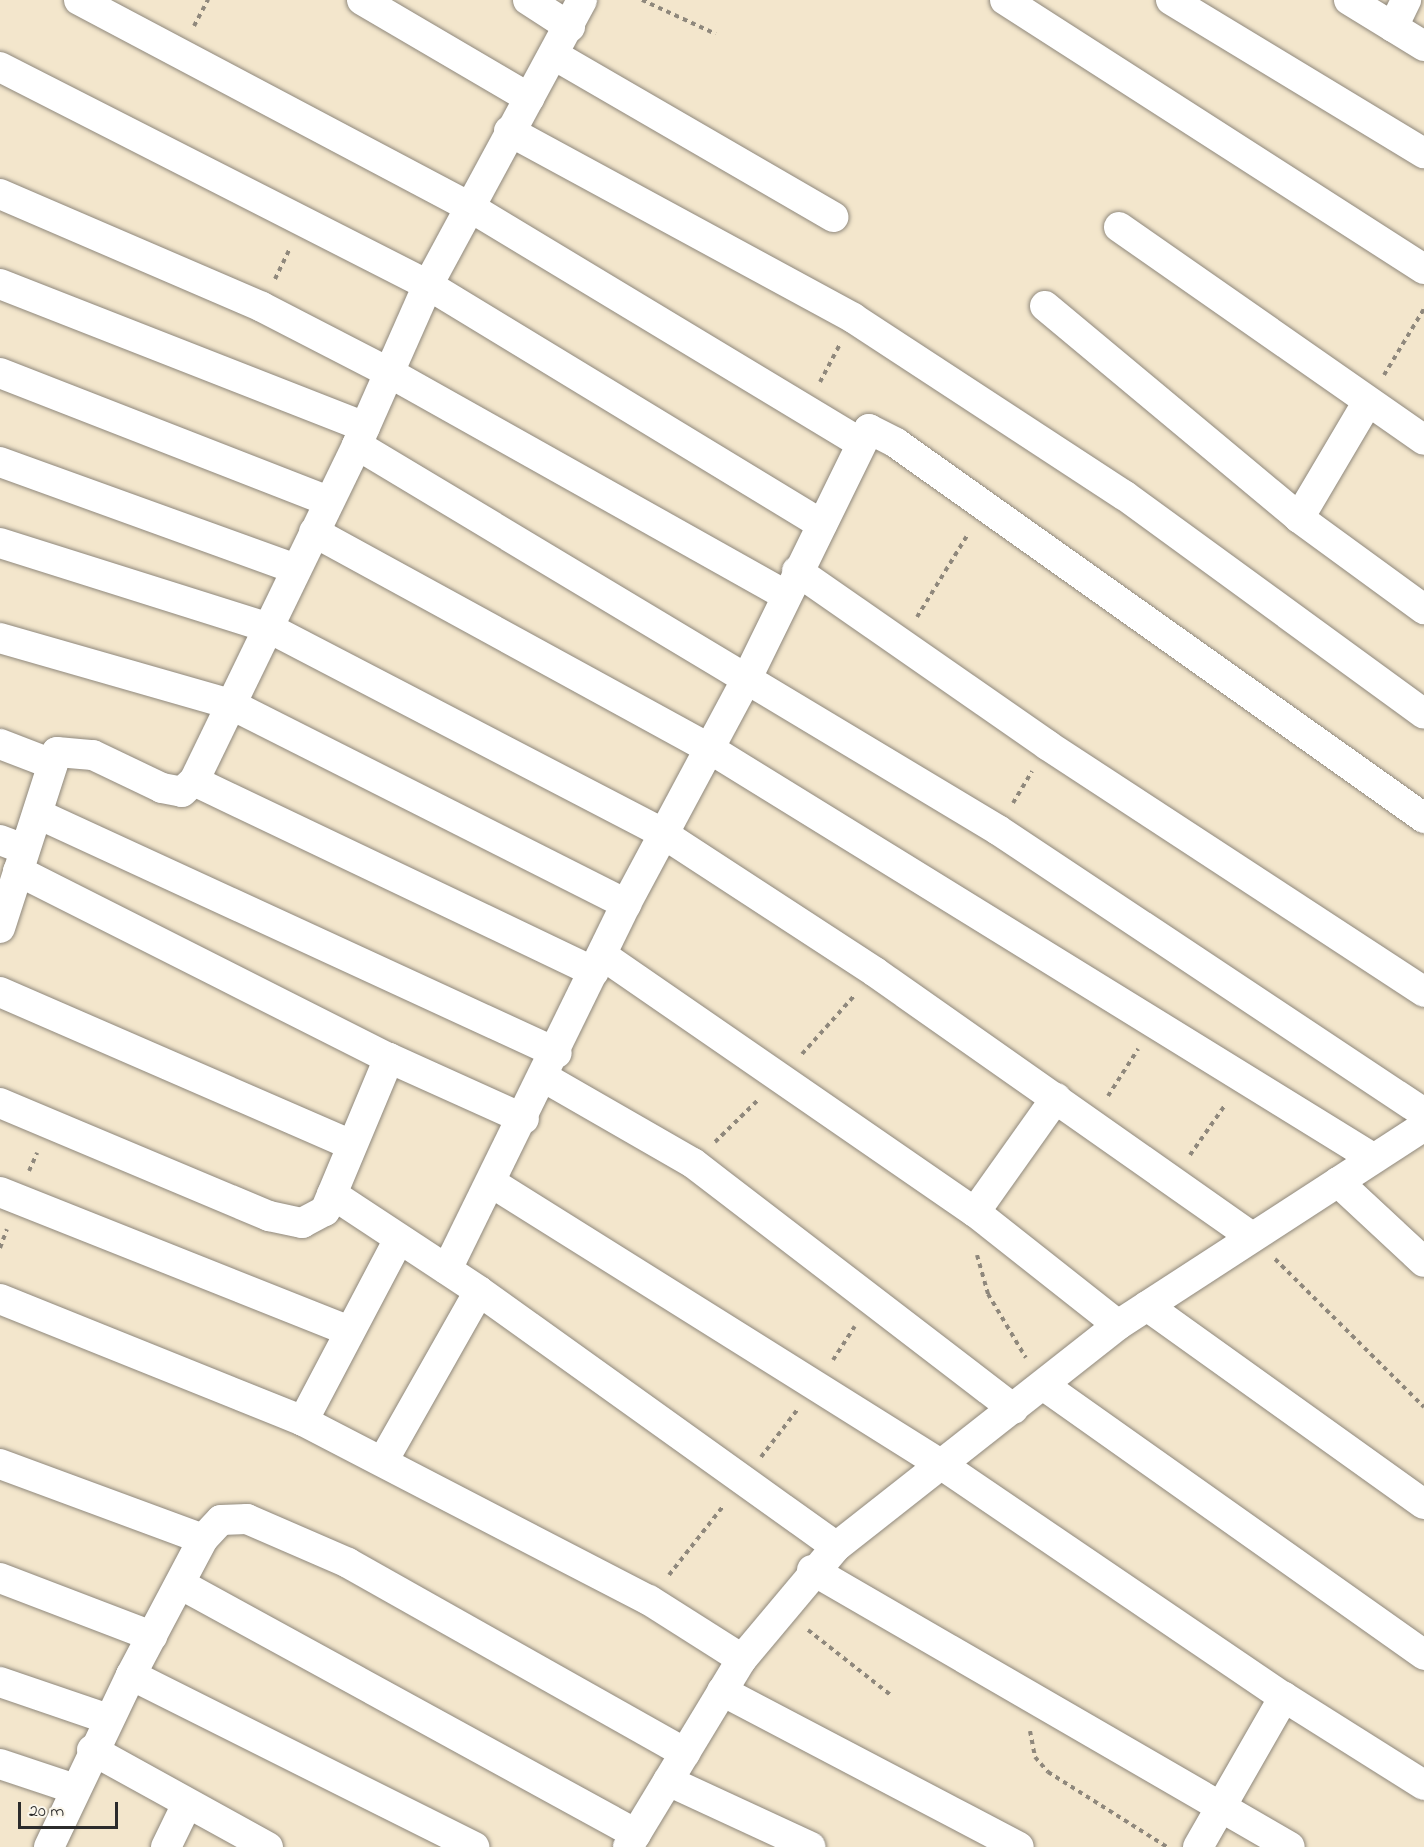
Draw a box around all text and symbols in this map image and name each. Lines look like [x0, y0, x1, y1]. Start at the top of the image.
scale bar [21, 1790, 122, 1828]
text: 20 m [29, 1799, 64, 1825]

